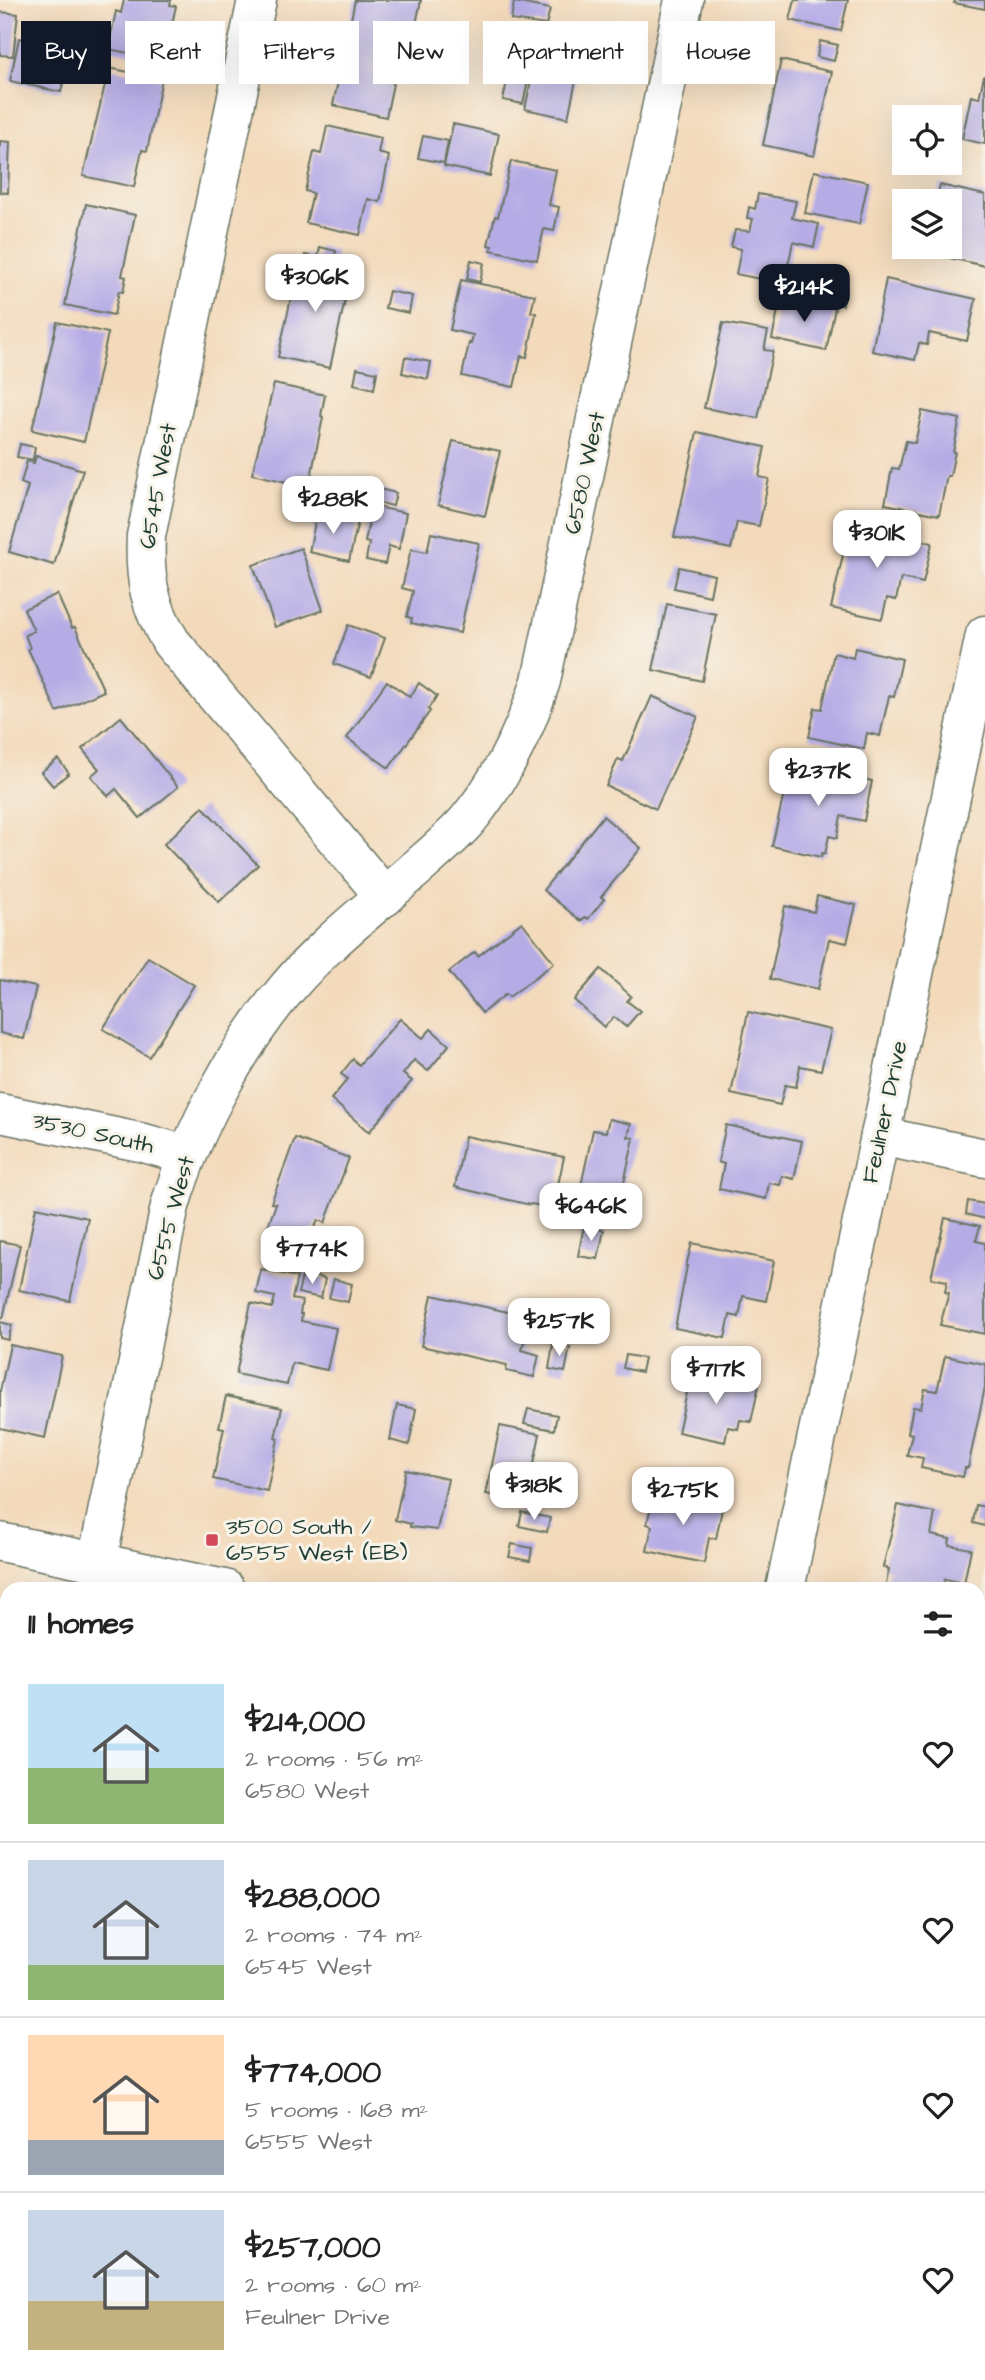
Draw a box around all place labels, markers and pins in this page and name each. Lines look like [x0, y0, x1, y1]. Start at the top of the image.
pin: $306K [266, 254, 364, 314]
pin: $214K [755, 264, 853, 324]
pin: $288K [284, 476, 382, 536]
pin: $301K [828, 510, 926, 570]
pin: $237K [769, 748, 867, 808]
pin: $646K [542, 1184, 640, 1243]
pin: $774K [263, 1226, 361, 1286]
pin: $257K [510, 1298, 608, 1358]
pin: $717K [667, 1346, 765, 1406]
pin: $318K [485, 1462, 583, 1522]
pin: $275K [634, 1468, 732, 1527]
place label: 3500 South / 6555 West (EB) [226, 1511, 408, 1569]
marker: 3500 South / 6555 West (EB) [204, 1532, 220, 1548]

